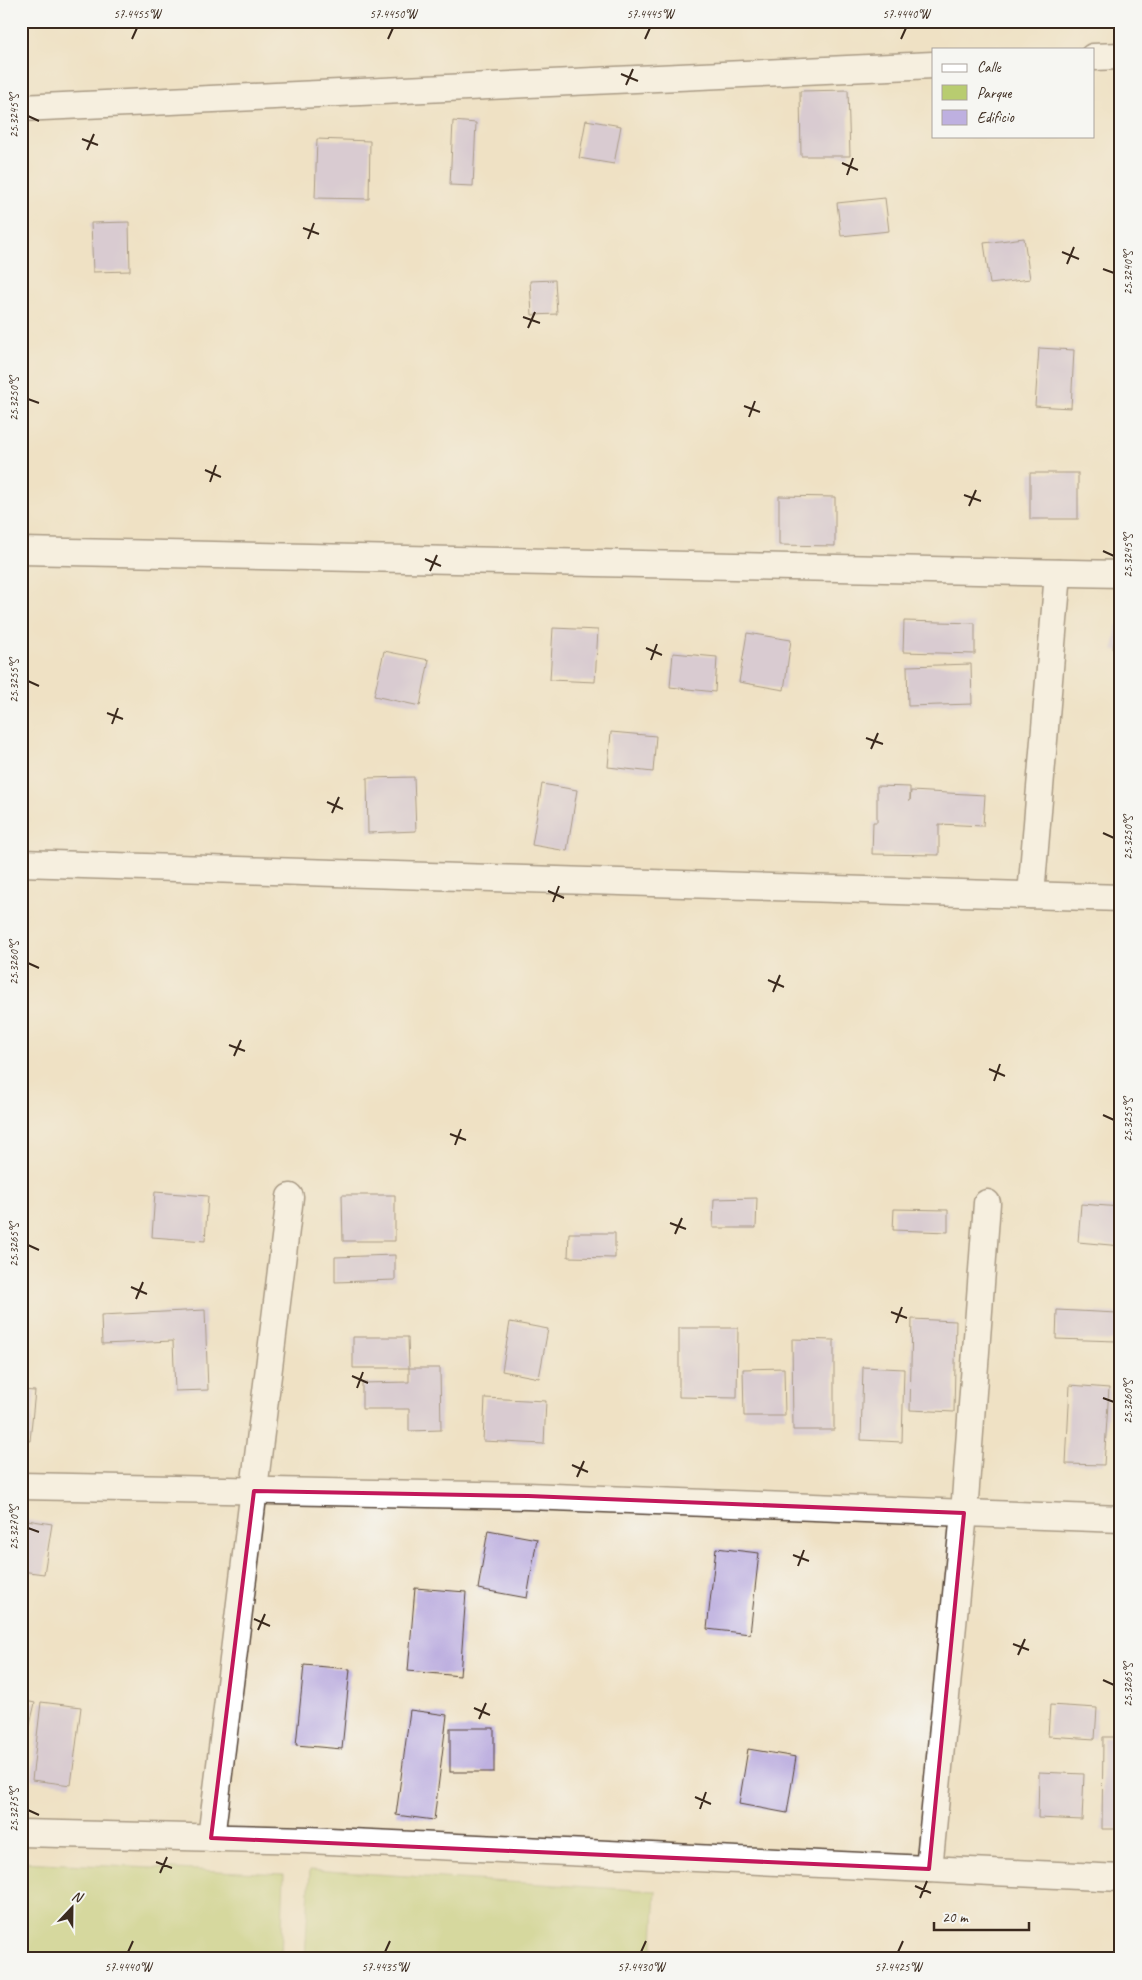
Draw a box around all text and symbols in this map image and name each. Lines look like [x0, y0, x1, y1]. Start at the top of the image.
text: 57.4455°W [114, 6, 163, 22]
text: 57.4450°W [370, 6, 419, 22]
text: 57.4445°W [627, 6, 676, 22]
text: 57.4440°W [883, 6, 932, 22]
legend [932, 48, 1094, 138]
text: Calle [977, 58, 1002, 77]
text: Parque [977, 84, 1013, 103]
text: 25.3245°S [6, 92, 22, 138]
text: Edificio [977, 108, 1015, 127]
text: 25.3240°S [1120, 249, 1136, 295]
text: 25.3250°S [6, 375, 22, 421]
text: 25.3245°S [1120, 532, 1136, 578]
text: 25.3255°S [6, 657, 22, 703]
text: 25.3250°S [1120, 814, 1136, 860]
text: 25.3260°S [6, 939, 22, 985]
text: 25.3255°S [1120, 1096, 1136, 1142]
text: 25.3265°S [6, 1221, 22, 1267]
text: 25.3260°S [1120, 1378, 1136, 1424]
text: 25.3270°S [6, 1504, 22, 1550]
text: 25.3265°S [1120, 1661, 1136, 1707]
text: 25.3275°S [6, 1786, 22, 1832]
north arrow [48, 1882, 98, 1932]
text: N [69, 1887, 86, 1907]
scale bar [934, 1900, 1030, 1932]
text: 20 m [942, 1908, 969, 1927]
text: 57.4440°W [105, 1959, 154, 1975]
text: 57.4435°W [362, 1959, 411, 1975]
text: 57.4430°W [618, 1959, 667, 1975]
text: 57.4425°W [875, 1959, 924, 1975]

